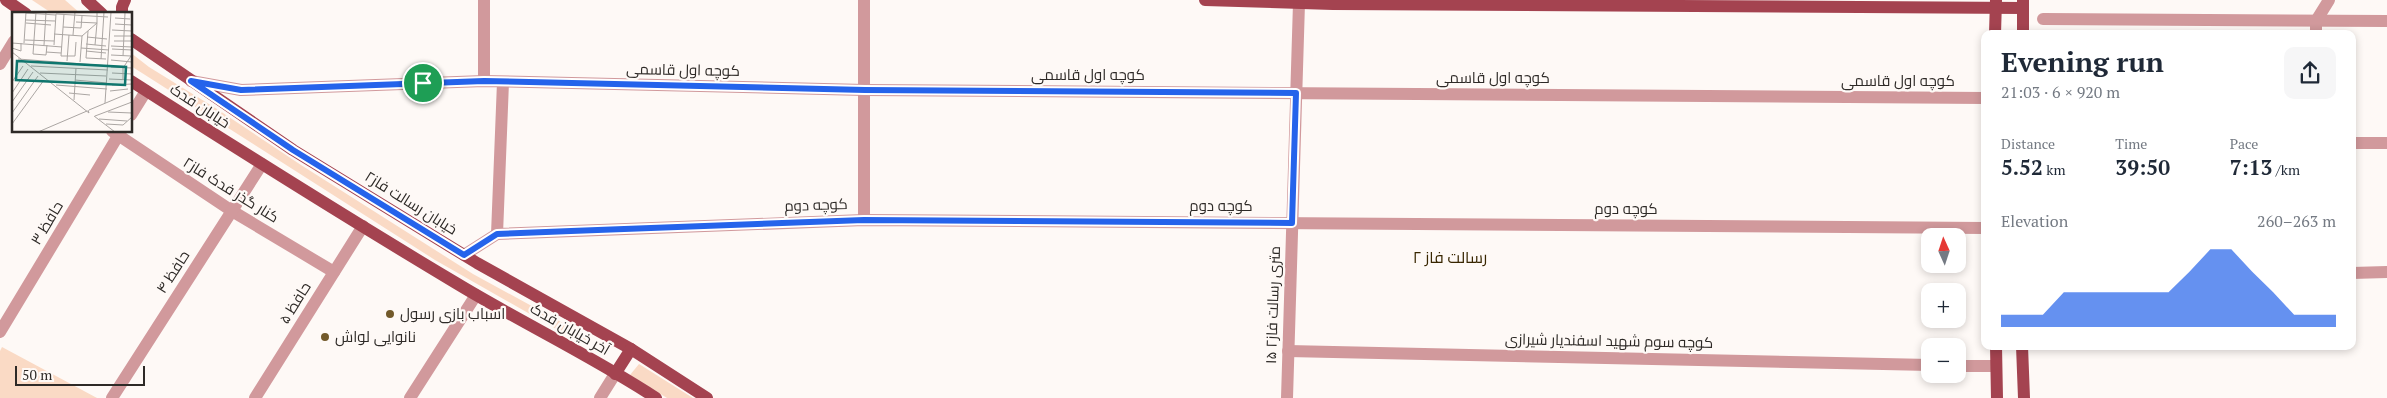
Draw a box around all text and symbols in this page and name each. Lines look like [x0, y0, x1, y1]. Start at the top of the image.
inset map [12, 12, 132, 132]
text: Evening run [2001, 43, 2164, 80]
button: share [2284, 47, 2336, 99]
street label: کوچه اول قاسمی [626, 58, 740, 81]
pin [402, 62, 444, 104]
street label: کوچه اول قاسمی [1031, 64, 1145, 85]
street label: کوچه اول قاسمی [1436, 67, 1550, 88]
icon: arrive [409, 69, 437, 97]
street label: کوچه اول قاسمی [1841, 70, 1955, 91]
street label: خیابان فدک [166, 78, 235, 133]
text: 21:03 · 6 × 920 m [2001, 81, 2120, 103]
text: Distance [2001, 134, 2055, 153]
text: Time [2115, 134, 2147, 153]
text: Pace [2230, 134, 2258, 153]
street label: کنار گذر فدک فاز۲ [180, 152, 283, 227]
text: 5.52 [2001, 153, 2043, 181]
text: 39:50 [2115, 153, 2170, 181]
text: 7:13 [2230, 153, 2272, 181]
text: km [2043, 160, 2066, 179]
text: /km [2272, 160, 2300, 179]
street label: خیابان رسالت فاز۲ [361, 166, 462, 239]
street label: کوچه دوم [784, 193, 848, 216]
street label: کوچه دوم [1189, 195, 1253, 216]
street label: حافظ ۳ [25, 197, 67, 248]
street label: کوچه دوم [1594, 198, 1658, 219]
text: Elevation [2001, 210, 2068, 232]
text: 260–263 m [2257, 210, 2336, 232]
north arrow [1921, 228, 1966, 272]
map controls [1921, 228, 1966, 383]
street label: حافظ ۴ [151, 246, 193, 297]
street label: ۱۵ متری رسالت فاز۲ [1260, 246, 1285, 364]
district label: رسالت فاز ۲ [1413, 246, 1487, 268]
street label: حافظ ۵ [274, 278, 315, 327]
button: + [1921, 283, 1966, 328]
street label: آخر خیابان فدک [527, 297, 614, 360]
place label: اسباب بازی رسول [400, 303, 505, 324]
marker: اسباب بازی رسول [384, 308, 396, 320]
place label: نانوایی لواش [335, 326, 416, 347]
street label: کوچه سوم شهید اسفندیار شیرازی [1505, 328, 1713, 353]
marker: نانوایی لواش [319, 331, 331, 343]
button: − [1921, 338, 1966, 383]
scale bar [15, 363, 145, 386]
text: 50 m [22, 365, 52, 384]

